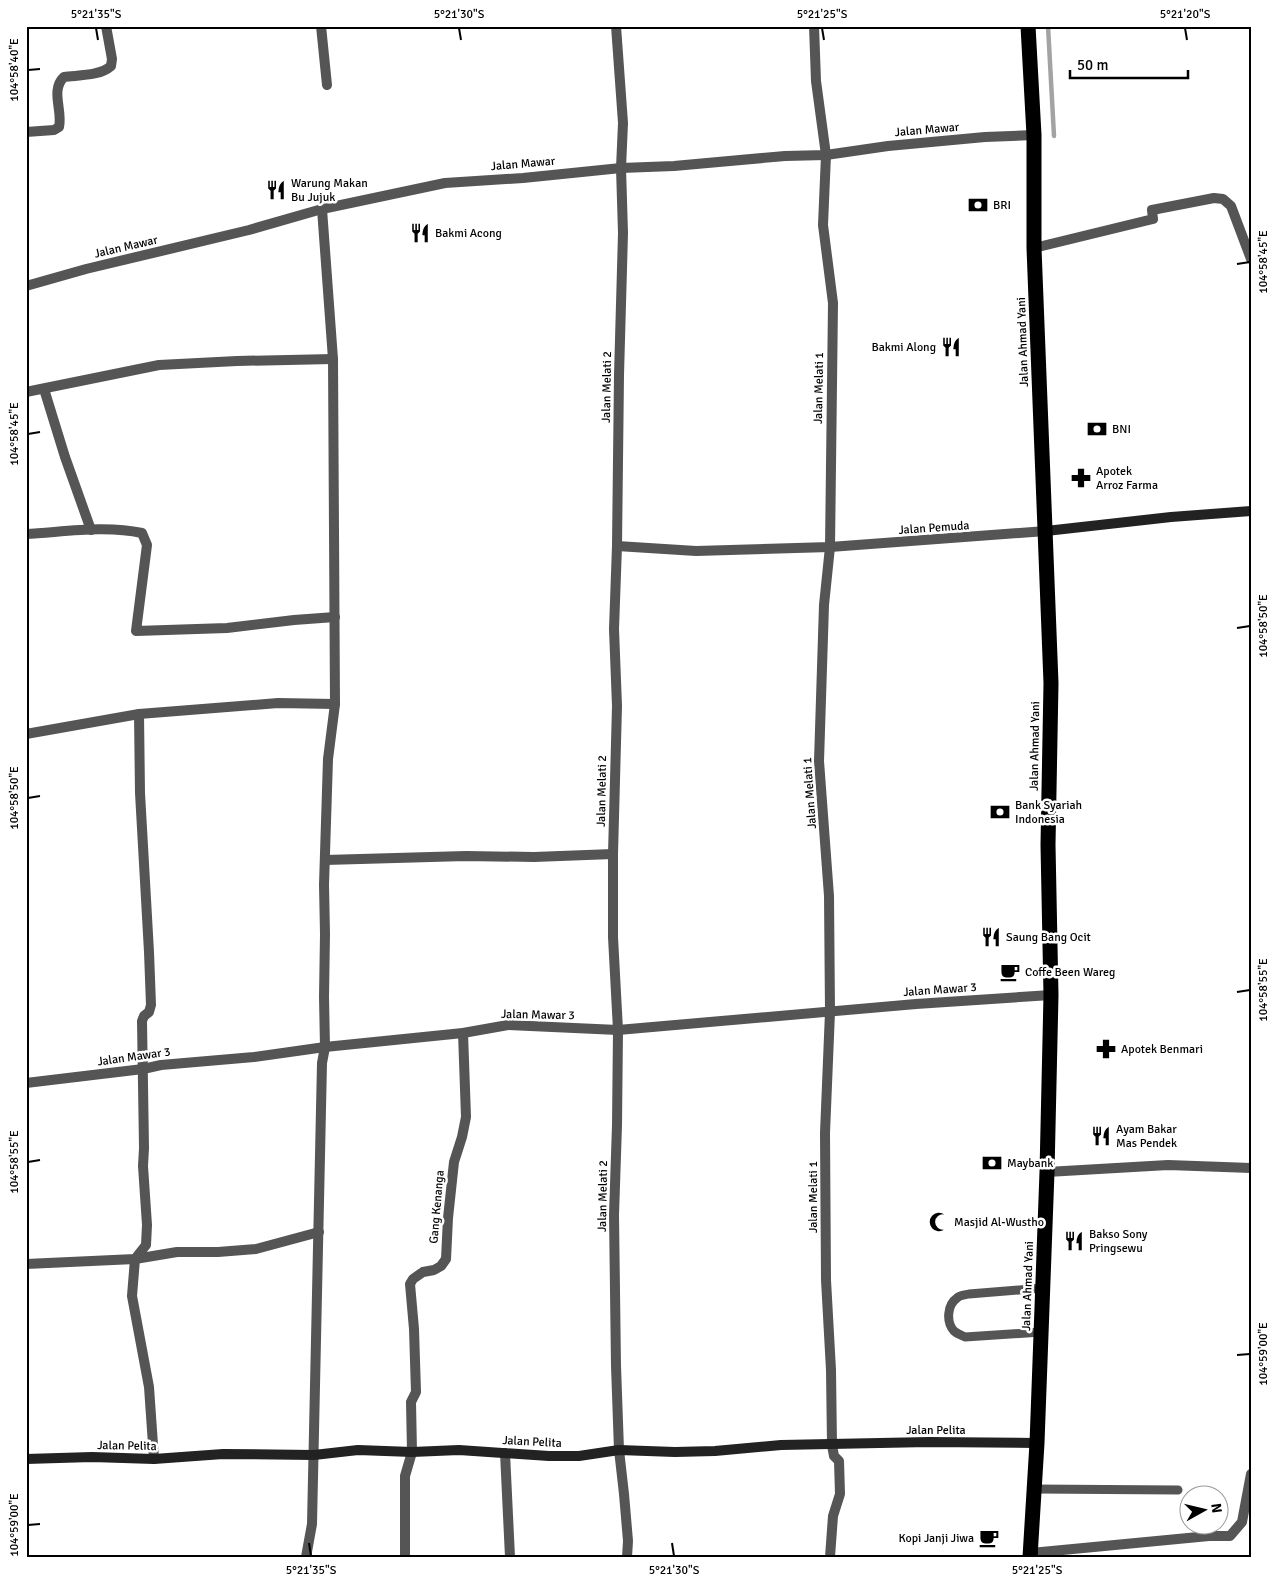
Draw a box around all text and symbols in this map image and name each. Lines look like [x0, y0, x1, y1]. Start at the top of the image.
text: 5°21'35"S [71, 7, 122, 22]
text: 5°21'30"S [434, 7, 485, 22]
text: 5°21'25"S [797, 7, 848, 22]
text: 5°21'20"S [1160, 7, 1211, 22]
text: 104°58'40"E [7, 38, 22, 102]
scale bar [1070, 48, 1187, 80]
text: 50 m [1077, 56, 1108, 74]
street label: Jalan Mawar [894, 120, 960, 140]
street label: Jalan Mawar [490, 154, 556, 174]
place label: Warung Makan Bu Jujuk [291, 176, 368, 205]
restaurant icon: Warung Makan Bu Jujuk [265, 179, 287, 201]
bank icon: BRI [967, 194, 989, 216]
place label: BRI [993, 198, 1011, 213]
restaurant icon: Bakmi Acong [409, 222, 431, 244]
place label: Bakmi Acong [435, 226, 502, 241]
text: 104°58'45"E [1256, 230, 1271, 294]
street label: Jalan Mawar [93, 232, 160, 262]
street label: Jalan Ahmad Yani [1014, 297, 1032, 387]
restaurant icon: Bakmi Along [940, 336, 962, 358]
place label: Bakmi Along [871, 340, 936, 355]
street label: Jalan Melati 2 [599, 351, 615, 423]
street label: Jalan Melati 1 [811, 352, 827, 424]
text: 104°58'45"E [7, 402, 22, 466]
bank icon: BNI [1086, 418, 1108, 440]
place label: BNI [1112, 422, 1131, 437]
place label: Apotek Arroz Farma [1096, 464, 1158, 493]
pharmacy icon: Apotek Arroz Farma [1070, 467, 1092, 489]
street label: Jalan Pemuda [898, 518, 970, 538]
text: 104°58'50"E [1256, 594, 1271, 658]
street label: Jalan Ahmad Yani [1027, 701, 1043, 791]
street label: Jalan Melati 2 [594, 755, 610, 827]
street label: Jalan Melati 1 [800, 757, 820, 829]
text: 104°58'50"E [7, 766, 22, 830]
place label: Bank Syariah Indonesia [1015, 798, 1082, 827]
bank icon: Bank Syariah Indonesia [989, 801, 1011, 823]
restaurant icon: Saung Bang Ocit [980, 926, 1002, 948]
place label: Saung Bang Ocit [1006, 930, 1091, 945]
text: 104°58'55"E [1256, 958, 1271, 1022]
cafe icon: Coffe Been Wareg [999, 961, 1021, 983]
place label: Coffe Been Wareg [1025, 965, 1115, 980]
street label: Jalan Mawar 3 [903, 980, 977, 1000]
street label: Jalan Mawar 3 [501, 1007, 575, 1023]
pharmacy icon: Apotek Benmari [1095, 1038, 1117, 1060]
place label: Apotek Benmari [1121, 1042, 1203, 1057]
street label: Jalan Mawar 3 [96, 1044, 172, 1070]
place label: Ayam Bakar Mas Pendek [1116, 1122, 1177, 1151]
restaurant icon: Ayam Bakar Mas Pendek [1090, 1125, 1112, 1147]
text: 104°58'55"E [7, 1130, 22, 1194]
bank icon: Maybank [981, 1152, 1003, 1174]
place label: Maybank [1007, 1156, 1053, 1171]
street label: Jalan Melati 2 [595, 1160, 611, 1232]
street label: Jalan Melati 1 [806, 1161, 821, 1233]
street label: Gang Kenanga [426, 1170, 448, 1244]
mosque icon: Masjid Al-Wustho [928, 1211, 950, 1233]
place label: Masjid Al-Wustho [954, 1215, 1044, 1230]
place label: Bakso Sony Pringsewu [1089, 1227, 1148, 1256]
restaurant icon: Bakso Sony Pringsewu [1063, 1230, 1085, 1252]
street label: Jalan Ahmad Yani [1019, 1241, 1037, 1331]
text: 104°59'00"E [1256, 1322, 1271, 1386]
street label: Jalan Pelita [906, 1423, 966, 1438]
street label: Jalan Pelita [502, 1433, 562, 1451]
street label: Jalan Pelita [97, 1438, 157, 1454]
north arrow [1180, 1486, 1230, 1536]
text: 104°59'00"E [7, 1493, 22, 1557]
text: N [1207, 1502, 1225, 1514]
cafe icon: Kopi Janji Jiwa [978, 1527, 1000, 1549]
place label: Kopi Janji Jiwa [898, 1531, 974, 1546]
text: 5°21'35"S [286, 1563, 337, 1578]
text: 5°21'30"S [649, 1563, 700, 1578]
text: 5°21'25"S [1012, 1563, 1063, 1578]

